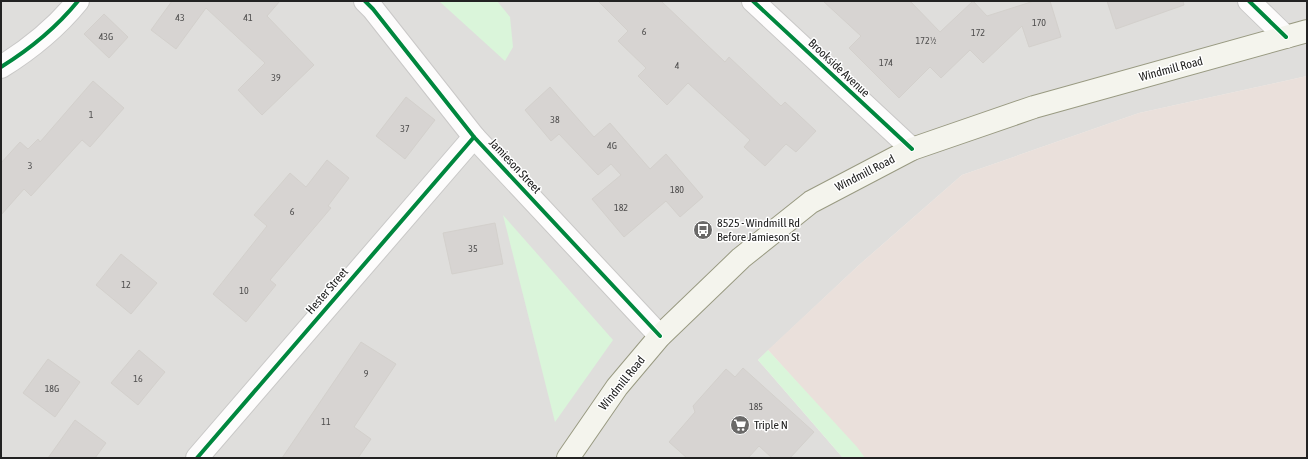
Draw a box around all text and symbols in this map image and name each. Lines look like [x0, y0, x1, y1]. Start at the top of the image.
house number: 43 [175, 12, 185, 23]
house number: 41 [243, 12, 253, 23]
house number: 170 [1032, 17, 1046, 28]
house number: 6 [642, 26, 647, 37]
house number: 172 [971, 27, 985, 38]
house number: 43G [99, 31, 113, 42]
house number: 172½ [916, 35, 937, 46]
street label: Brookside Avenue [805, 36, 873, 100]
street label: Windmill Road [1138, 54, 1204, 84]
house number: 174 [879, 57, 893, 68]
house number: 4 [675, 60, 680, 71]
house number: 39 [271, 72, 281, 83]
house number: 1 [89, 109, 94, 120]
house number: 38 [550, 114, 560, 125]
house number: 37 [400, 123, 410, 134]
street label: Jamieson Street [486, 136, 544, 197]
house number: 4G [607, 140, 617, 151]
street label: Windmill Road [833, 152, 897, 194]
house number: 3 [28, 160, 33, 171]
house number: 180 [670, 184, 684, 195]
house number: 182 [614, 202, 628, 213]
house number: 6 [290, 206, 295, 217]
place label: 8525 - Windmill Rd Before Jamieson St [717, 216, 800, 244]
bus stop icon: 8525 - Windmill Rd Before Jamieson St [692, 219, 714, 241]
house number: 35 [468, 243, 478, 254]
street label: Hester Street [303, 265, 351, 317]
house number: 12 [121, 279, 131, 290]
house number: 10 [239, 285, 249, 296]
street label: Windmill Road [596, 353, 648, 413]
house number: 9 [364, 368, 369, 379]
house number: 16 [133, 373, 143, 384]
house number: 18G [45, 383, 59, 394]
house number: 185 [749, 401, 763, 412]
supermarket icon: Triple N [729, 414, 751, 436]
house number: 11 [321, 416, 331, 427]
place label: Triple N [754, 418, 788, 432]

